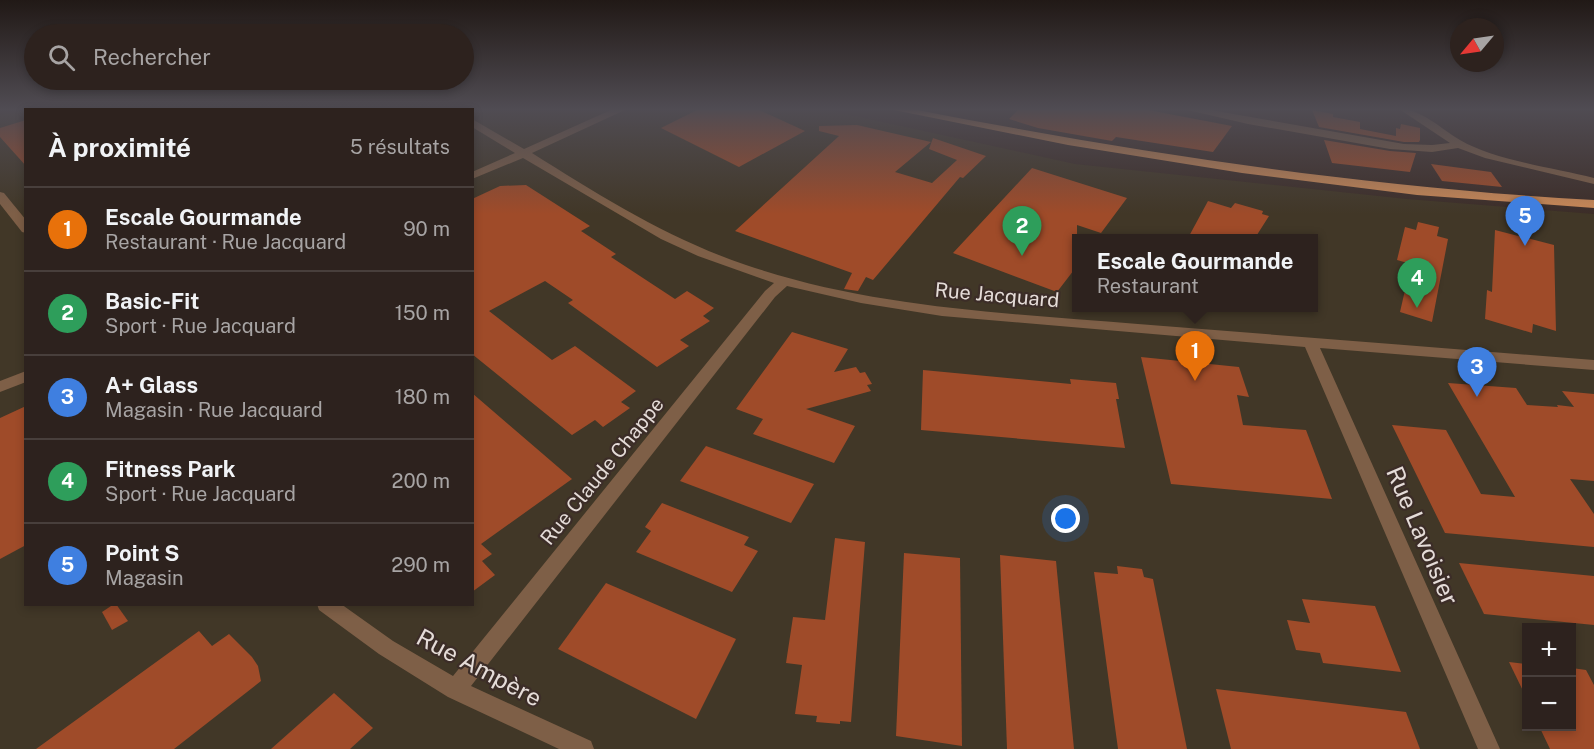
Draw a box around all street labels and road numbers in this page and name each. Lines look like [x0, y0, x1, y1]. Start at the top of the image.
street label: Rue Jacquard [934, 278, 1060, 312]
street label: Rue Claude Chappe [535, 392, 669, 550]
street label: Rue Lavoisier [1381, 462, 1465, 609]
street label: Rue Ampère [412, 622, 547, 712]

